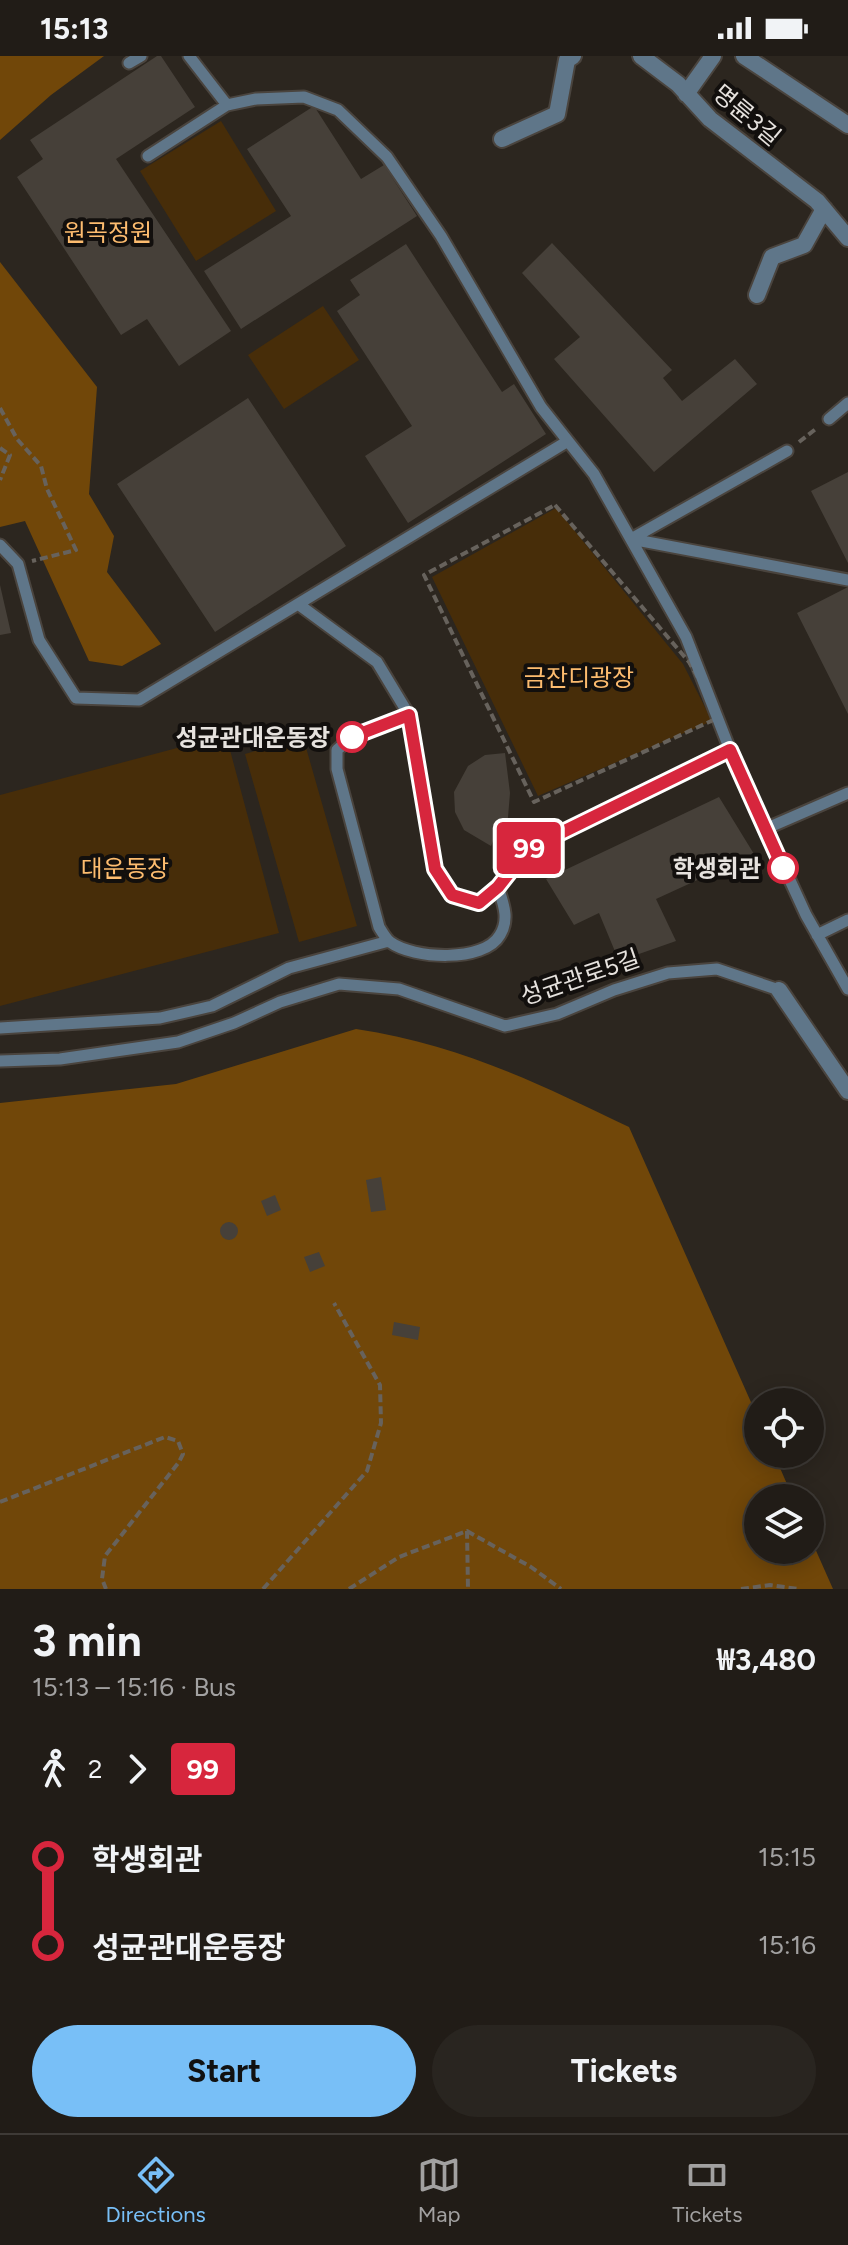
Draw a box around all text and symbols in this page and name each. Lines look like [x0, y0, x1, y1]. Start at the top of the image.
text: 15:13 [40, 10, 108, 47]
street label: 명륜3길 [707, 78, 787, 152]
park label: 원곡정원 [64, 218, 152, 247]
park label: 금잔디광장 [524, 663, 634, 692]
marker: 성균관대운동장 [337, 722, 367, 752]
place label: 성균관대운동장 [175, 723, 330, 752]
line badge: 99 [493, 822, 565, 874]
text: 99 [513, 831, 545, 865]
marker: 학생회관 [768, 853, 798, 883]
park label: 대운동장 [81, 854, 169, 883]
place label: 학생회관 [673, 854, 761, 883]
street label: 성균관로5길 [517, 943, 643, 1011]
map controls [744, 1388, 824, 1564]
button: locate [744, 1388, 824, 1468]
button: layers [744, 1484, 824, 1564]
text: 3 min [32, 1614, 142, 1667]
text: ₩3,480 [717, 1641, 816, 1678]
text: 15:13 – 15:16 · Bus [32, 1671, 236, 1703]
icon: walk [32, 1747, 76, 1791]
icon: forward [115, 1747, 159, 1791]
text: 99 [187, 1752, 219, 1786]
text: 2 [88, 1753, 103, 1785]
text: 학생회관 [92, 1841, 202, 1878]
text: 15:15 [758, 1841, 816, 1873]
text: 성균관대운동장 [92, 1929, 285, 1966]
text: 15:16 [758, 1929, 816, 1961]
button: Start [32, 2025, 416, 2117]
button: Tickets [432, 2025, 816, 2117]
tab: Directions [106, 2153, 206, 2228]
tab: Map [417, 2153, 461, 2228]
tab: Tickets [672, 2153, 742, 2228]

